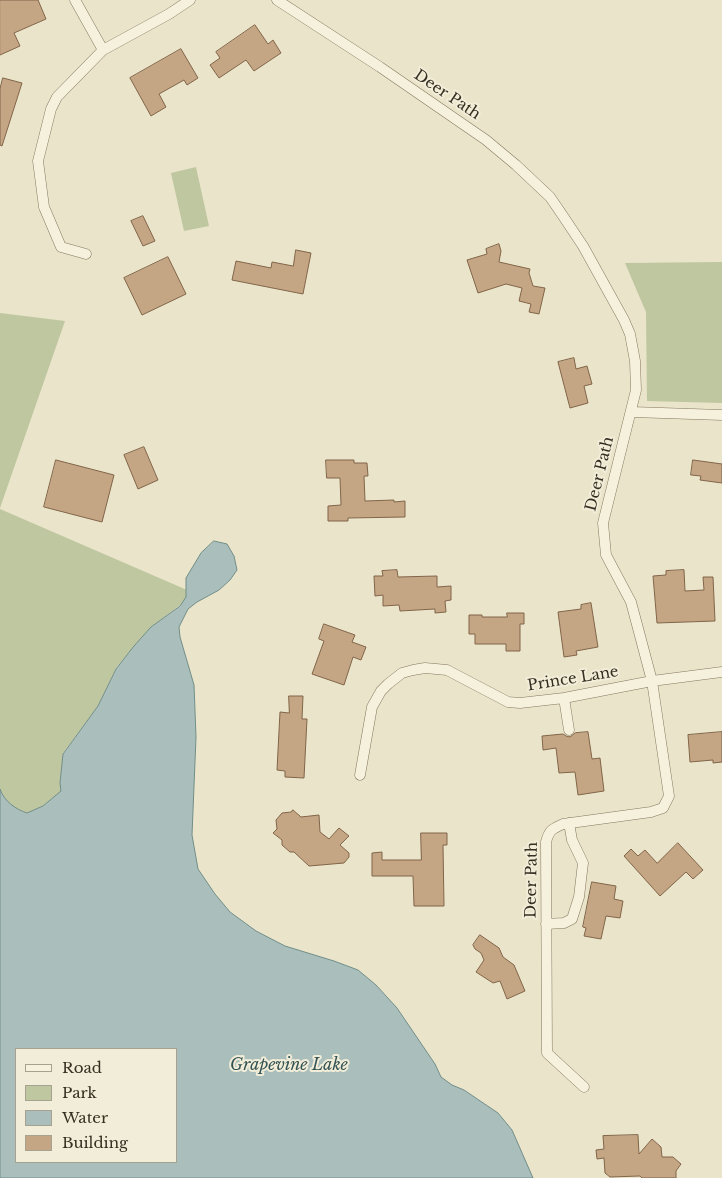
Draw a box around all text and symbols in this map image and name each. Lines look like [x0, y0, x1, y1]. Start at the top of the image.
street label: Deer Path [410, 66, 484, 124]
street label: Deer Path [582, 435, 618, 513]
street label: Prince Lane [526, 663, 620, 695]
street label: Deer Path [522, 842, 542, 918]
legend [15, 1048, 178, 1163]
water label: Grapevine Lake [230, 1055, 348, 1075]
text: Road [62, 1058, 102, 1077]
text: Park [62, 1083, 97, 1102]
text: Water [62, 1108, 108, 1127]
text: Building [62, 1133, 128, 1152]

